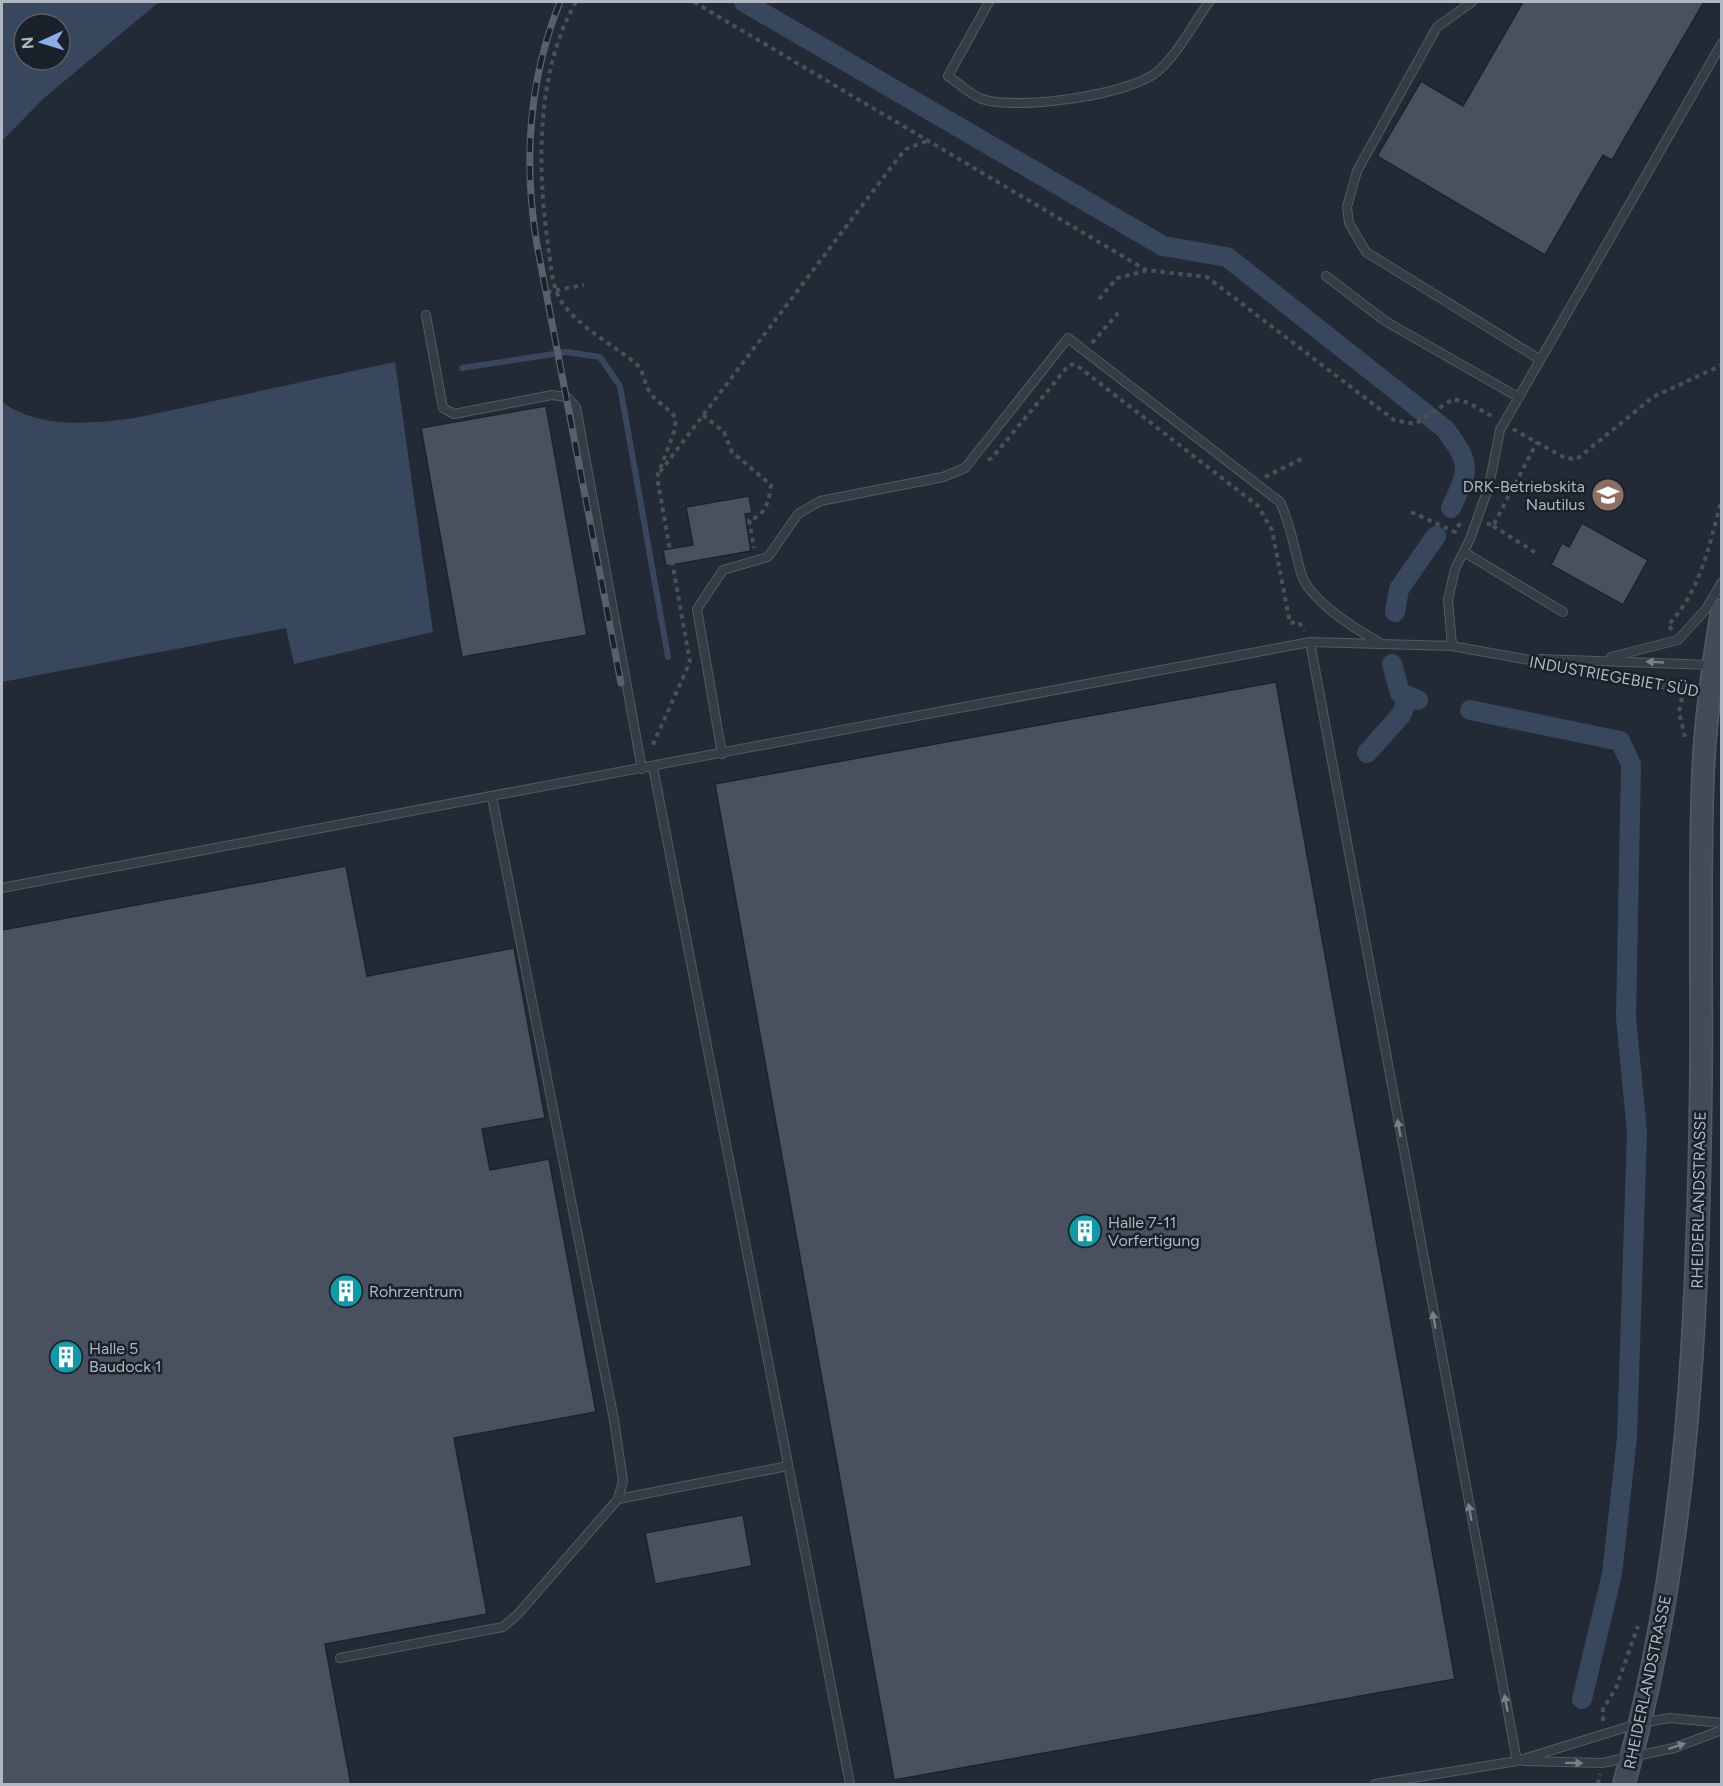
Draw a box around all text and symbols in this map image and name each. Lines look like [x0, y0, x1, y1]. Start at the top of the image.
north arrow [12, 12, 72, 72]
text: N [18, 36, 37, 50]
place label: DRK-Betriebskita Nautilus [1463, 477, 1585, 514]
school or university icon: DRK-Betriebskita Nautilus [1590, 477, 1626, 513]
street label: INDUSTRIEGEBIET SÜD [1528, 652, 1700, 701]
one-way arrow [1645, 658, 1664, 667]
street label: RHEIDERLANDSTRASSE [1687, 1111, 1710, 1289]
one-way arrow [1394, 1119, 1403, 1138]
building icon: Halle 7-11 Vorfertigung [1067, 1213, 1103, 1249]
place label: Halle 7-11 Vorfertigung [1108, 1213, 1200, 1250]
building icon: Rohrzentrum [328, 1273, 364, 1309]
place label: Rohrzentrum [369, 1282, 462, 1301]
one-way arrow [1430, 1310, 1439, 1329]
building icon: Halle 5 Baudock 1 [48, 1339, 84, 1375]
place label: Halle 5 Baudock 1 [89, 1339, 162, 1376]
one-way arrow [1465, 1502, 1474, 1521]
street label: RHEIDERLANDSTRASSE [1620, 1593, 1675, 1771]
one-way arrow [1501, 1694, 1510, 1713]
one-way arrow [1668, 1741, 1686, 1751]
one-way arrow [1565, 1758, 1584, 1768]

